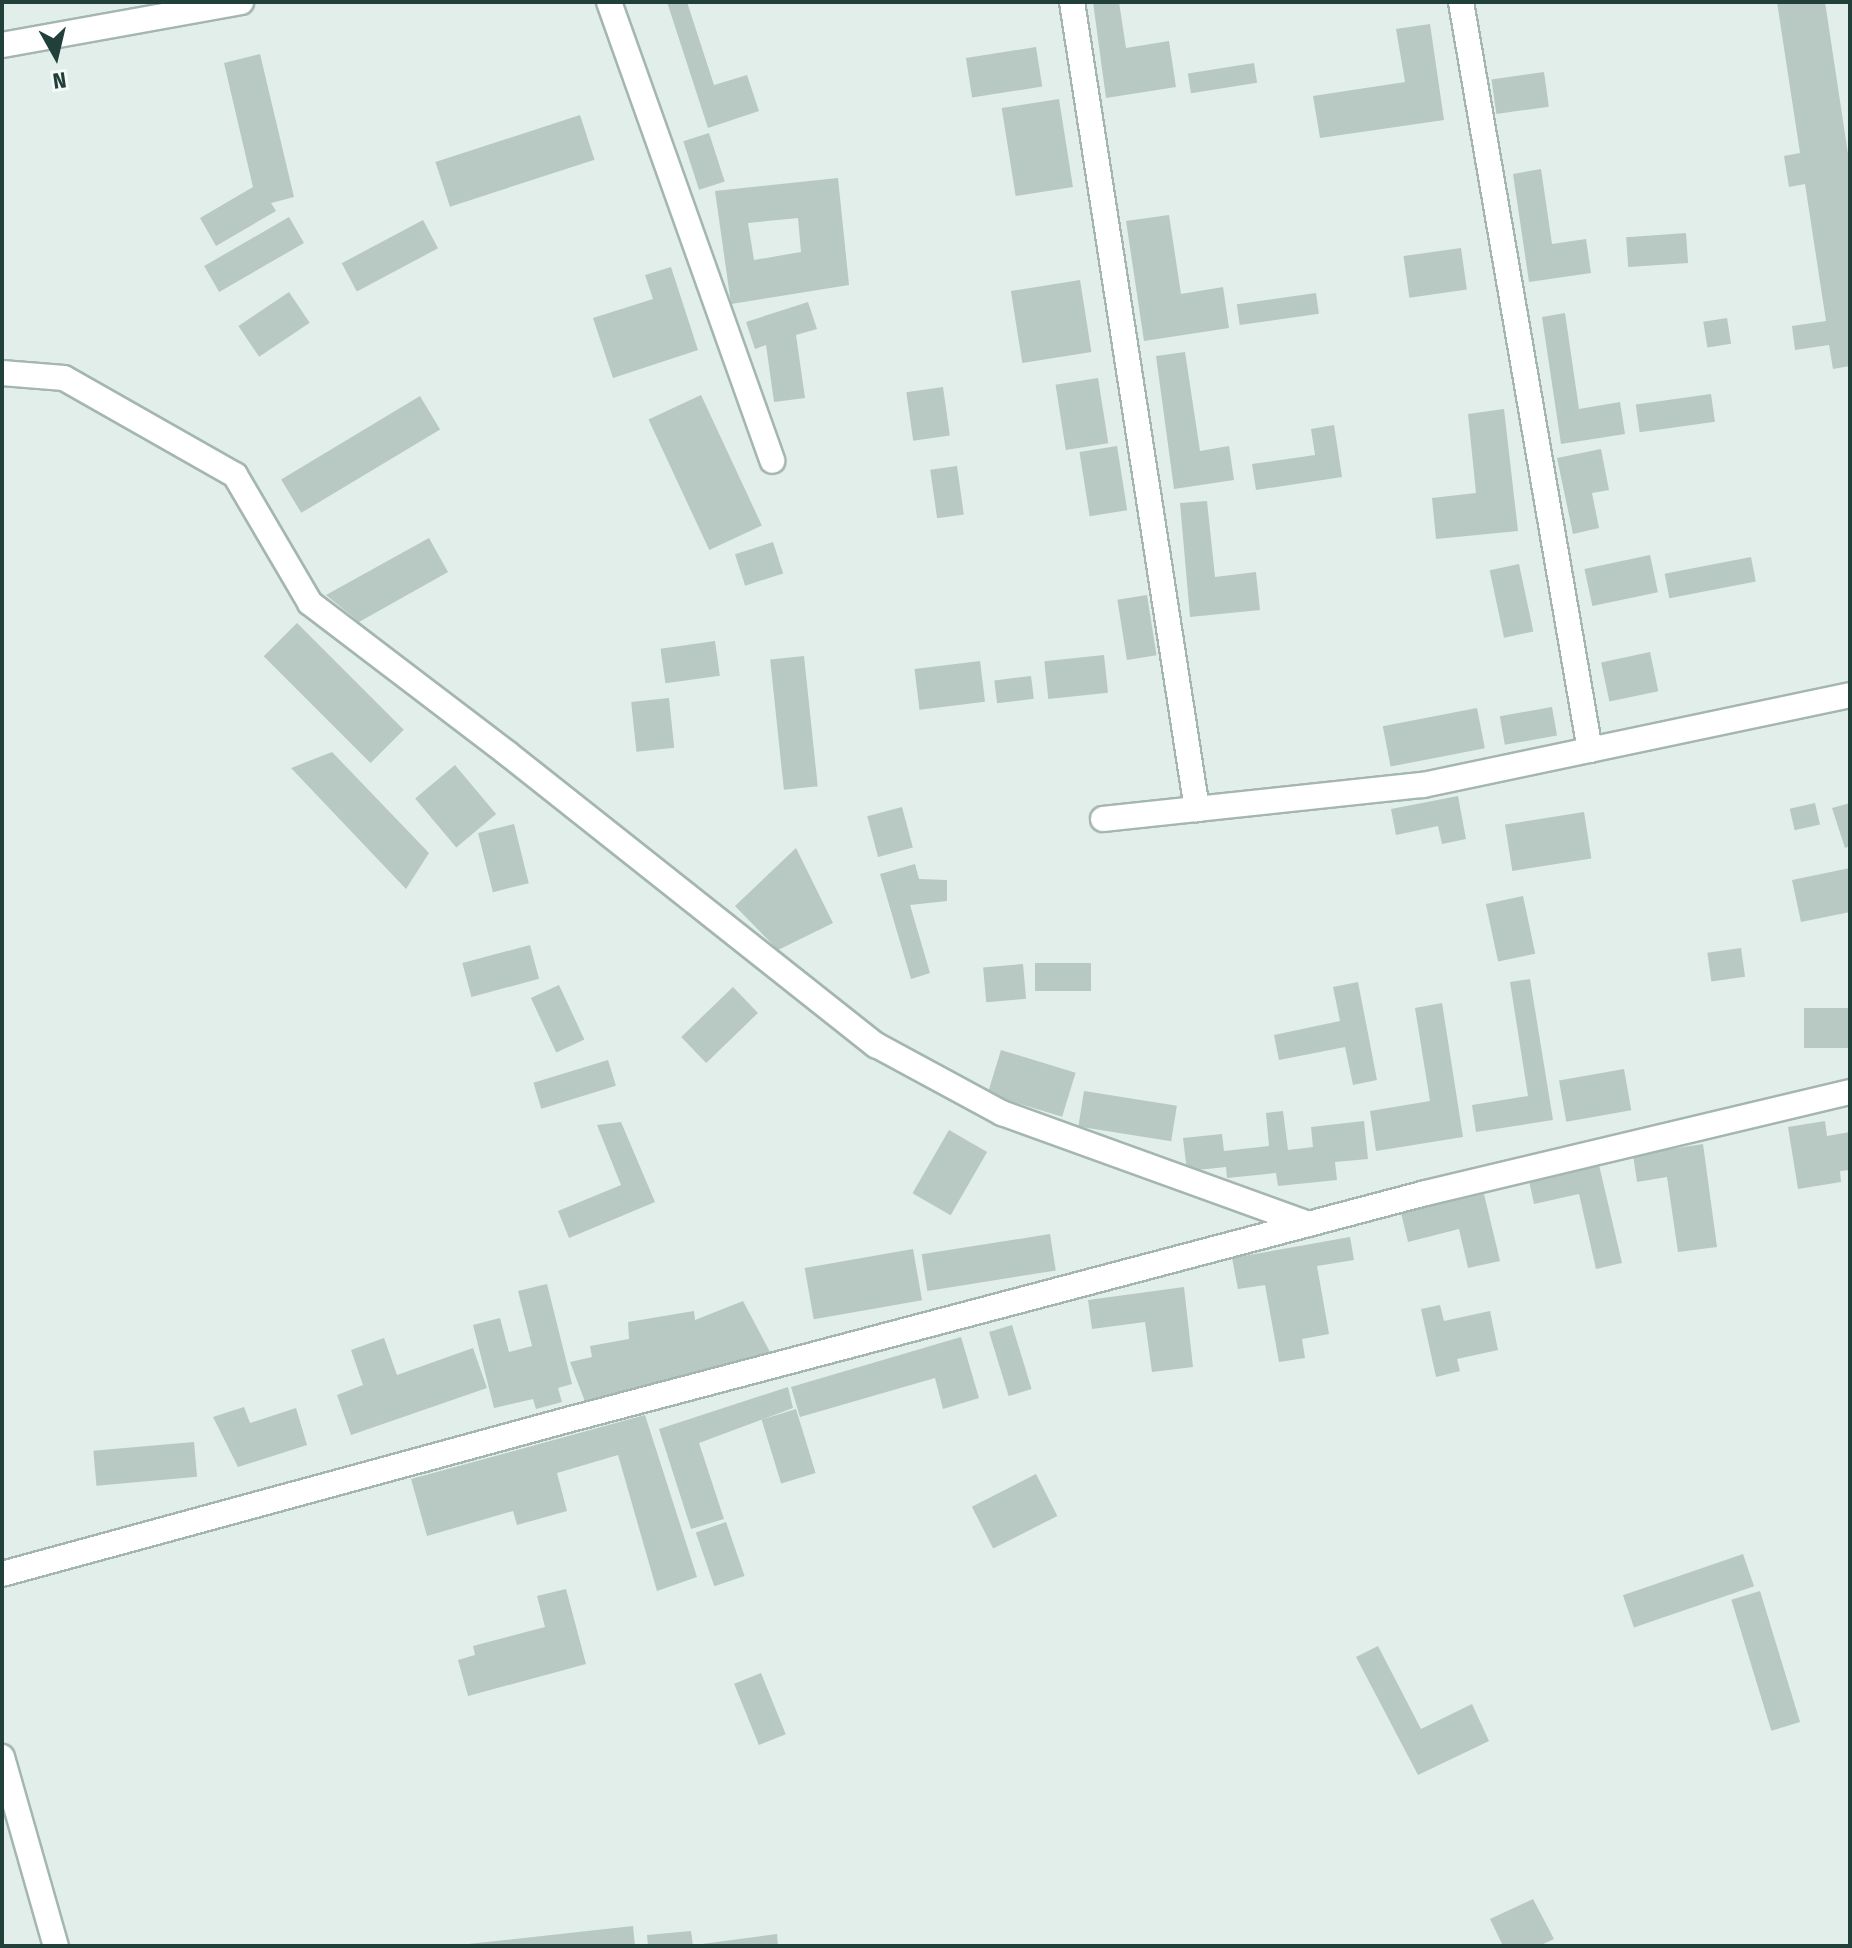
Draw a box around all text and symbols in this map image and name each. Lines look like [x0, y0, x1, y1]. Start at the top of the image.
north arrow [16, 16, 96, 96]
text: N [51, 66, 68, 95]

